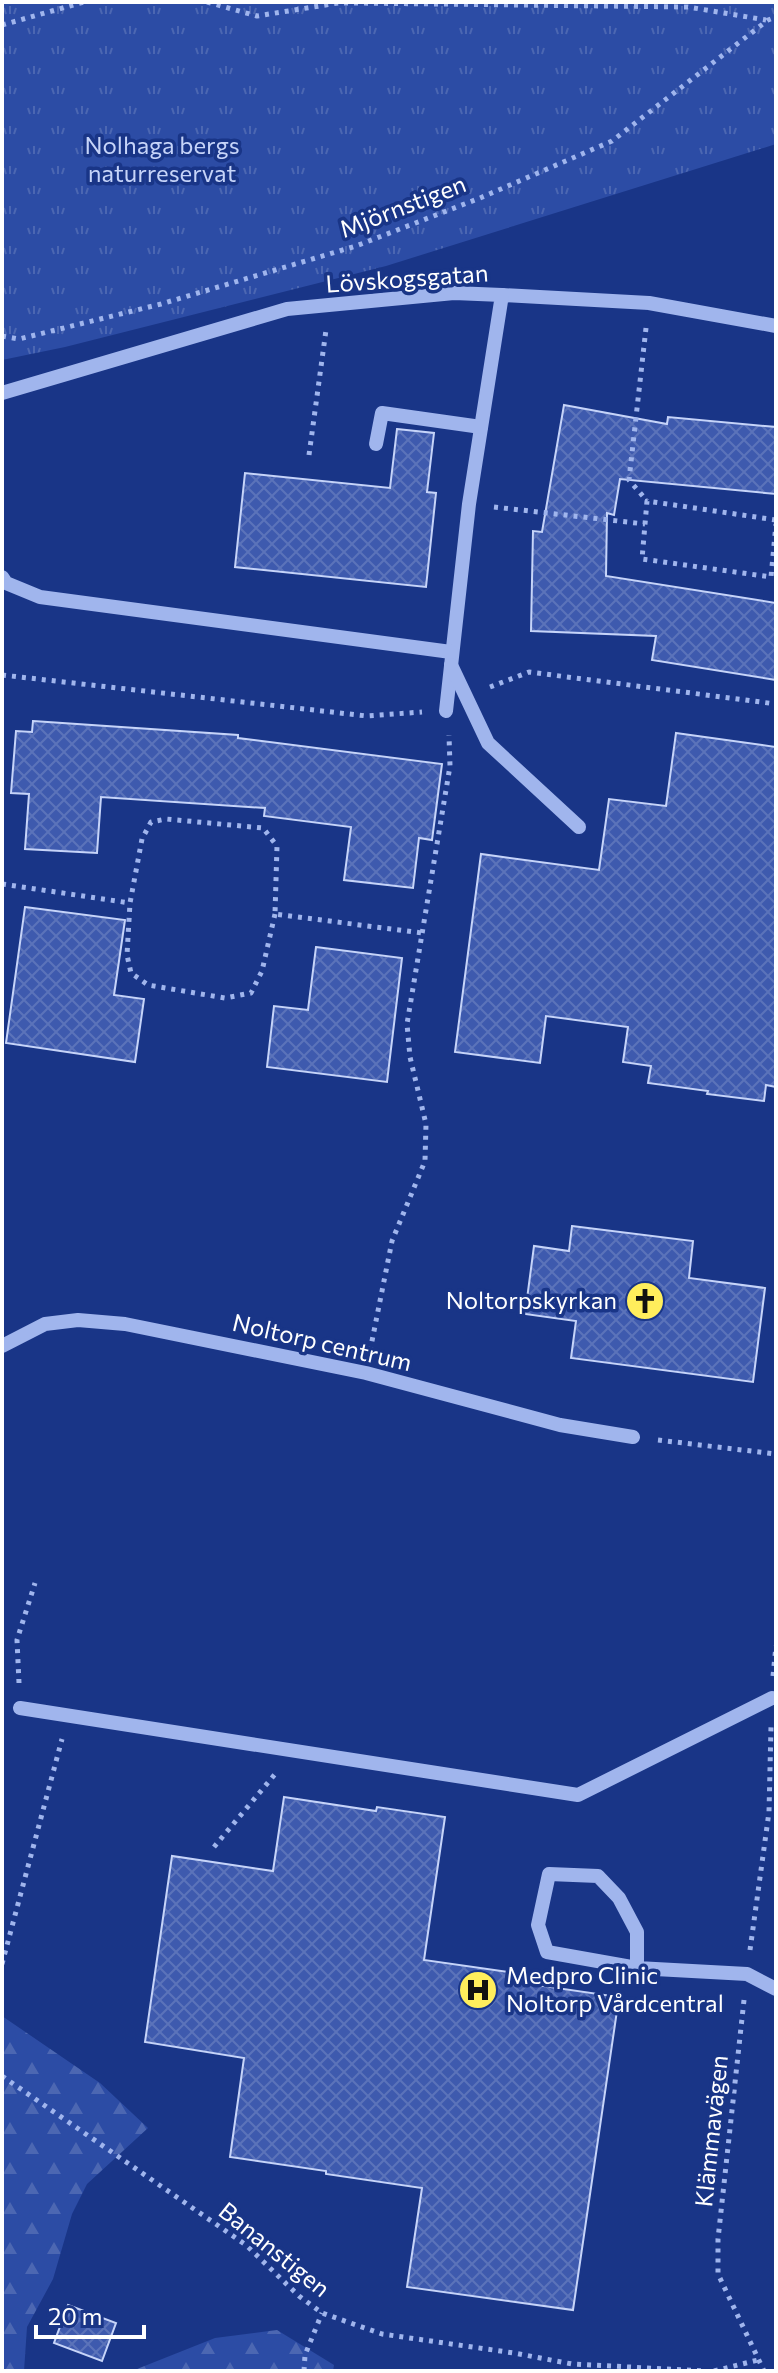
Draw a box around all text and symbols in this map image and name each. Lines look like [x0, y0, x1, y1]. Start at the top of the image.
park label: Nolhaga bergs naturreservat [84, 130, 240, 187]
street label: Mjörnstigen [335, 168, 470, 243]
street label: Lövskogsgatan [325, 257, 489, 298]
church icon: Noltorpskyrkan [624, 1280, 666, 1322]
place label: Noltorpskyrkan [446, 1285, 617, 1314]
street label: Noltorp centrum [230, 1307, 415, 1376]
place label: Medpro Clinic Noltorp Vårdcentral [506, 1960, 724, 2017]
hospital icon: Medpro Clinic Noltorp Vårdcentral [457, 1969, 499, 2011]
street label: Klämmavägen [688, 2053, 733, 2208]
street label: Bananstigen [214, 2195, 336, 2302]
scale bar [36, 2289, 144, 2339]
text: 20 m [48, 2301, 102, 2330]

